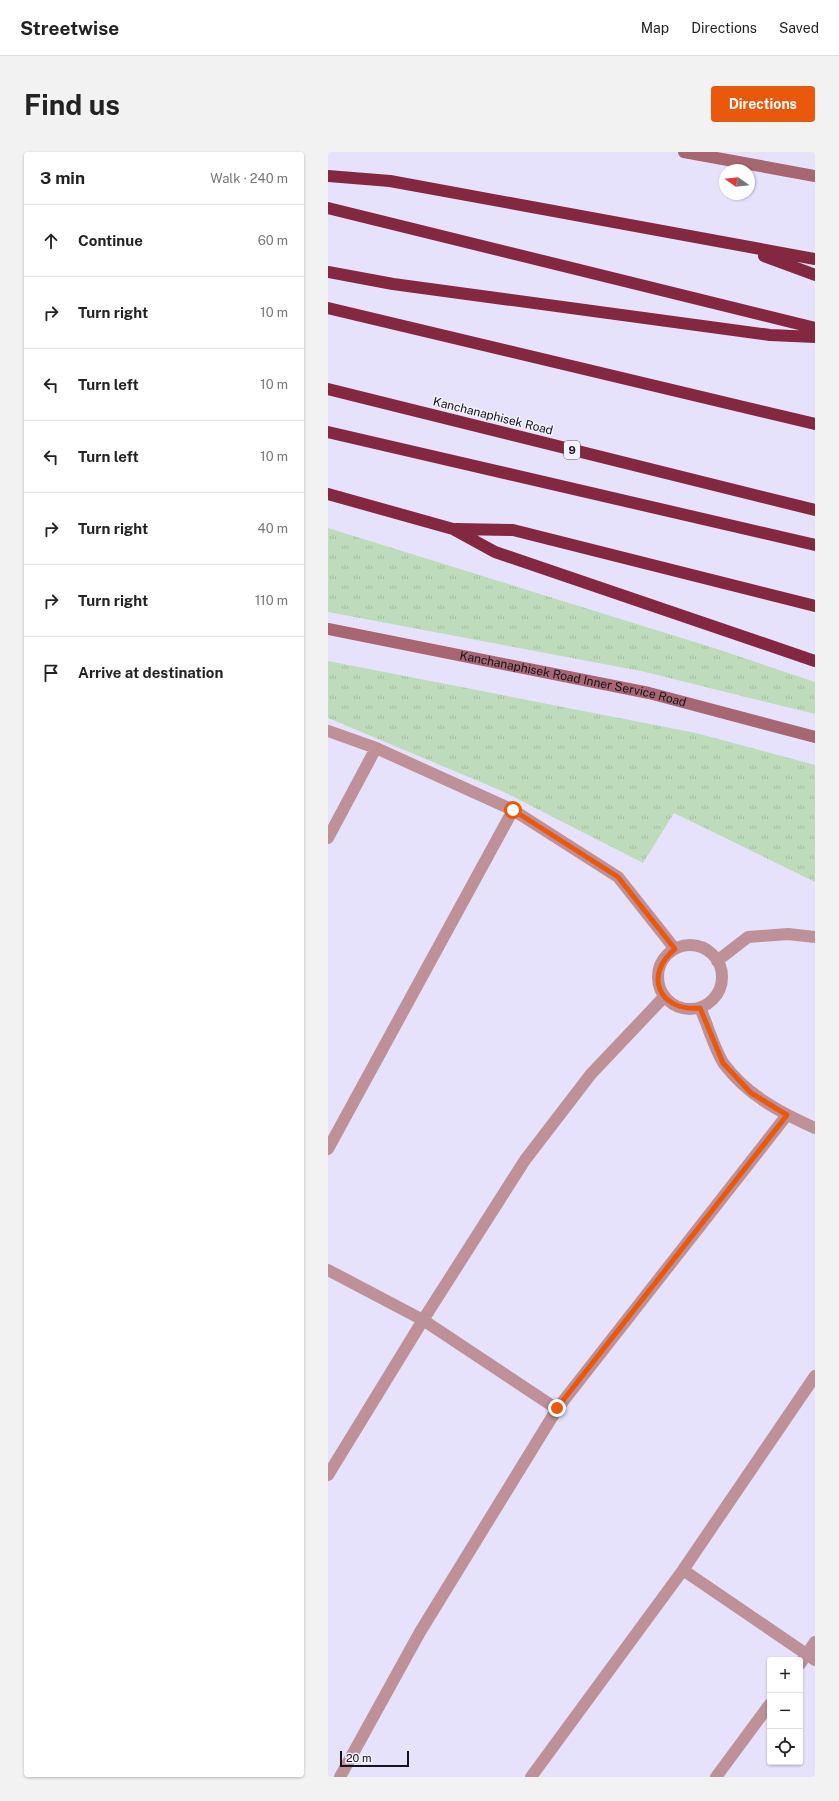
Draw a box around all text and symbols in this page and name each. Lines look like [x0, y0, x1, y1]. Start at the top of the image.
text: Streetwise [20, 17, 119, 39]
text: Map [641, 20, 669, 36]
text: Directions [691, 20, 757, 36]
text: Saved [779, 20, 819, 36]
button: Directions [711, 86, 815, 122]
text: Find us [24, 88, 120, 121]
north arrow [719, 164, 755, 200]
text: 3 min [40, 168, 85, 188]
text: Walk · 240 m [210, 171, 288, 186]
icon: ahead [40, 230, 62, 252]
text: Continue [78, 232, 143, 249]
text: 60 m [258, 233, 288, 248]
icon: right [40, 302, 62, 324]
text: Turn right [78, 304, 148, 321]
text: 10 m [260, 305, 288, 320]
icon: left [40, 374, 62, 396]
text: Turn left [78, 376, 139, 393]
text: 10 m [260, 377, 288, 392]
street label: Kanchanaphisek Road [432, 394, 554, 438]
road number: 9 [564, 441, 580, 459]
icon: left [40, 446, 62, 468]
text: Turn left [78, 448, 139, 465]
text: 10 m [260, 449, 288, 464]
icon: right [40, 518, 62, 540]
text: Turn right [78, 520, 148, 537]
text: 40 m [257, 521, 288, 536]
icon: right [40, 590, 62, 612]
text: Turn right [78, 592, 148, 609]
text: 110 m [255, 593, 288, 608]
street label: Kanchanaphisek Road Inner Service Road [458, 648, 688, 710]
icon: arrive [40, 662, 62, 684]
text: Arrive at destination [78, 664, 223, 681]
route start [504, 801, 522, 819]
route end [548, 1399, 566, 1417]
map controls [767, 1657, 803, 1765]
button: + [767, 1657, 803, 1693]
button: − [767, 1693, 803, 1729]
button: locate [767, 1729, 803, 1765]
scale bar [340, 1749, 409, 1768]
text: 20 m [346, 1752, 371, 1764]

